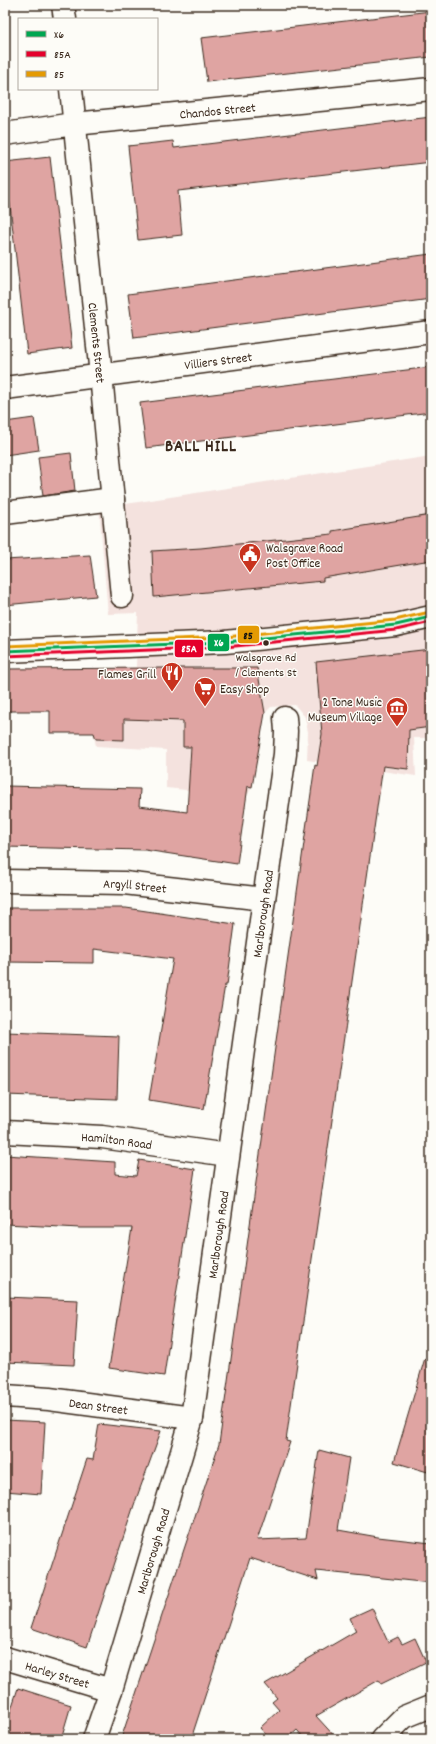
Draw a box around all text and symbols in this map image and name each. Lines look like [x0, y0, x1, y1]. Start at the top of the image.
legend [18, 18, 158, 90]
text: X6 [54, 27, 64, 44]
text: 85A [54, 47, 71, 64]
text: 85 [54, 67, 64, 84]
street label: Chandos Street [179, 99, 257, 126]
street label: Clements Street [81, 302, 109, 384]
street label: Villiers Street [184, 349, 254, 376]
district label: BALL HILL [165, 436, 237, 460]
place label: Walsgrave Road Post Office [266, 540, 343, 574]
public building icon: Walsgrave Road Post Office [237, 541, 263, 574]
line badge: 85 [237, 625, 260, 644]
text: 85 [243, 629, 253, 645]
line badge: X6 [207, 633, 230, 652]
text: X6 [214, 636, 224, 652]
marker: Walsgrave Rd / Clements St [261, 638, 271, 648]
line badge: 85A [174, 639, 204, 658]
text: 85A [181, 642, 197, 658]
place label: Walsgrave Rd / Clements St [235, 650, 297, 682]
restaurant icon: Flames Grill [159, 660, 185, 693]
place label: Flames Grill [98, 666, 156, 685]
supermarket icon: Easy Shop [192, 675, 218, 708]
place label: Easy Shop [220, 681, 269, 700]
place label: 2 Tone Music Museum Village [308, 694, 382, 728]
museum icon: 2 Tone Music Museum Village [384, 695, 410, 728]
street label: Marlborough Road [249, 869, 280, 959]
street label: Argyll Street [103, 876, 168, 900]
street label: Hamilton Road [81, 1129, 153, 1156]
street label: Marlborough Road [204, 1190, 235, 1280]
street label: Dean Street [68, 1395, 129, 1421]
street label: Marlborough Road [133, 1507, 177, 1597]
street label: Harley Street [22, 1658, 92, 1695]

